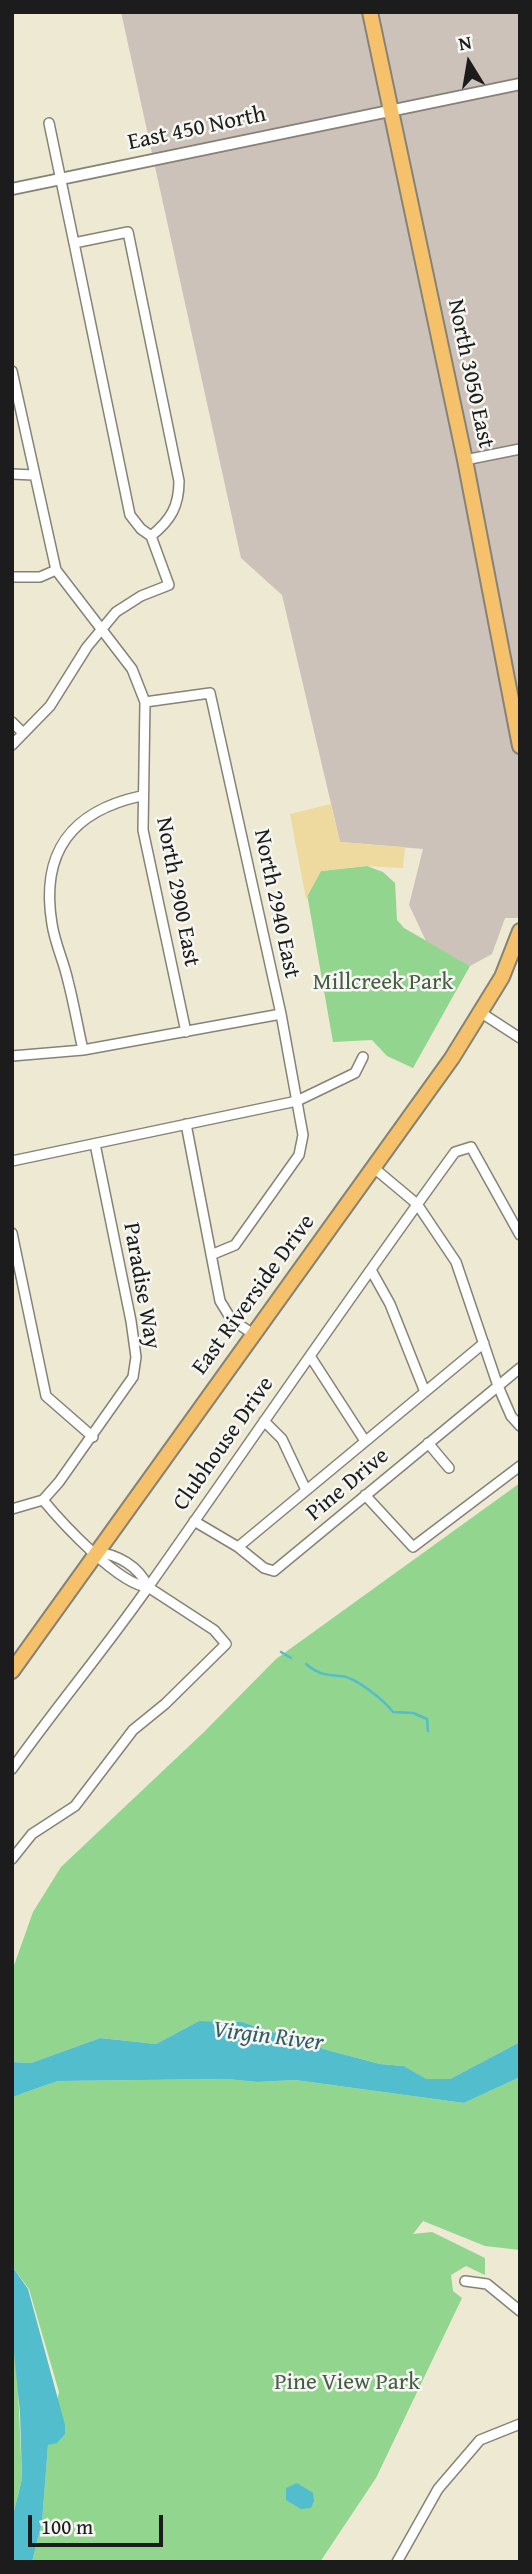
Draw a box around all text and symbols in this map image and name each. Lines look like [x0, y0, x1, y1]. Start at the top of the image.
text: N [456, 27, 474, 57]
north arrow [434, 28, 504, 98]
street label: East 450 North [125, 101, 269, 157]
street label: North 3050 East [441, 297, 499, 451]
street label: North 2900 East [149, 815, 205, 969]
street label: North 2940 East [247, 827, 305, 981]
park label: Millcreek Park [313, 969, 453, 997]
street label: East Riverside Drive [187, 1210, 321, 1380]
street label: Paradise Way [116, 1221, 166, 1351]
street label: Clubhouse Drive [168, 1372, 280, 1516]
street label: Pine Drive [301, 1443, 395, 1527]
water label: Virgin River [211, 2016, 325, 2058]
park label: Pine View Park [274, 2369, 420, 2397]
scale bar [32, 2500, 166, 2544]
text: 100 m [41, 2511, 93, 2542]

